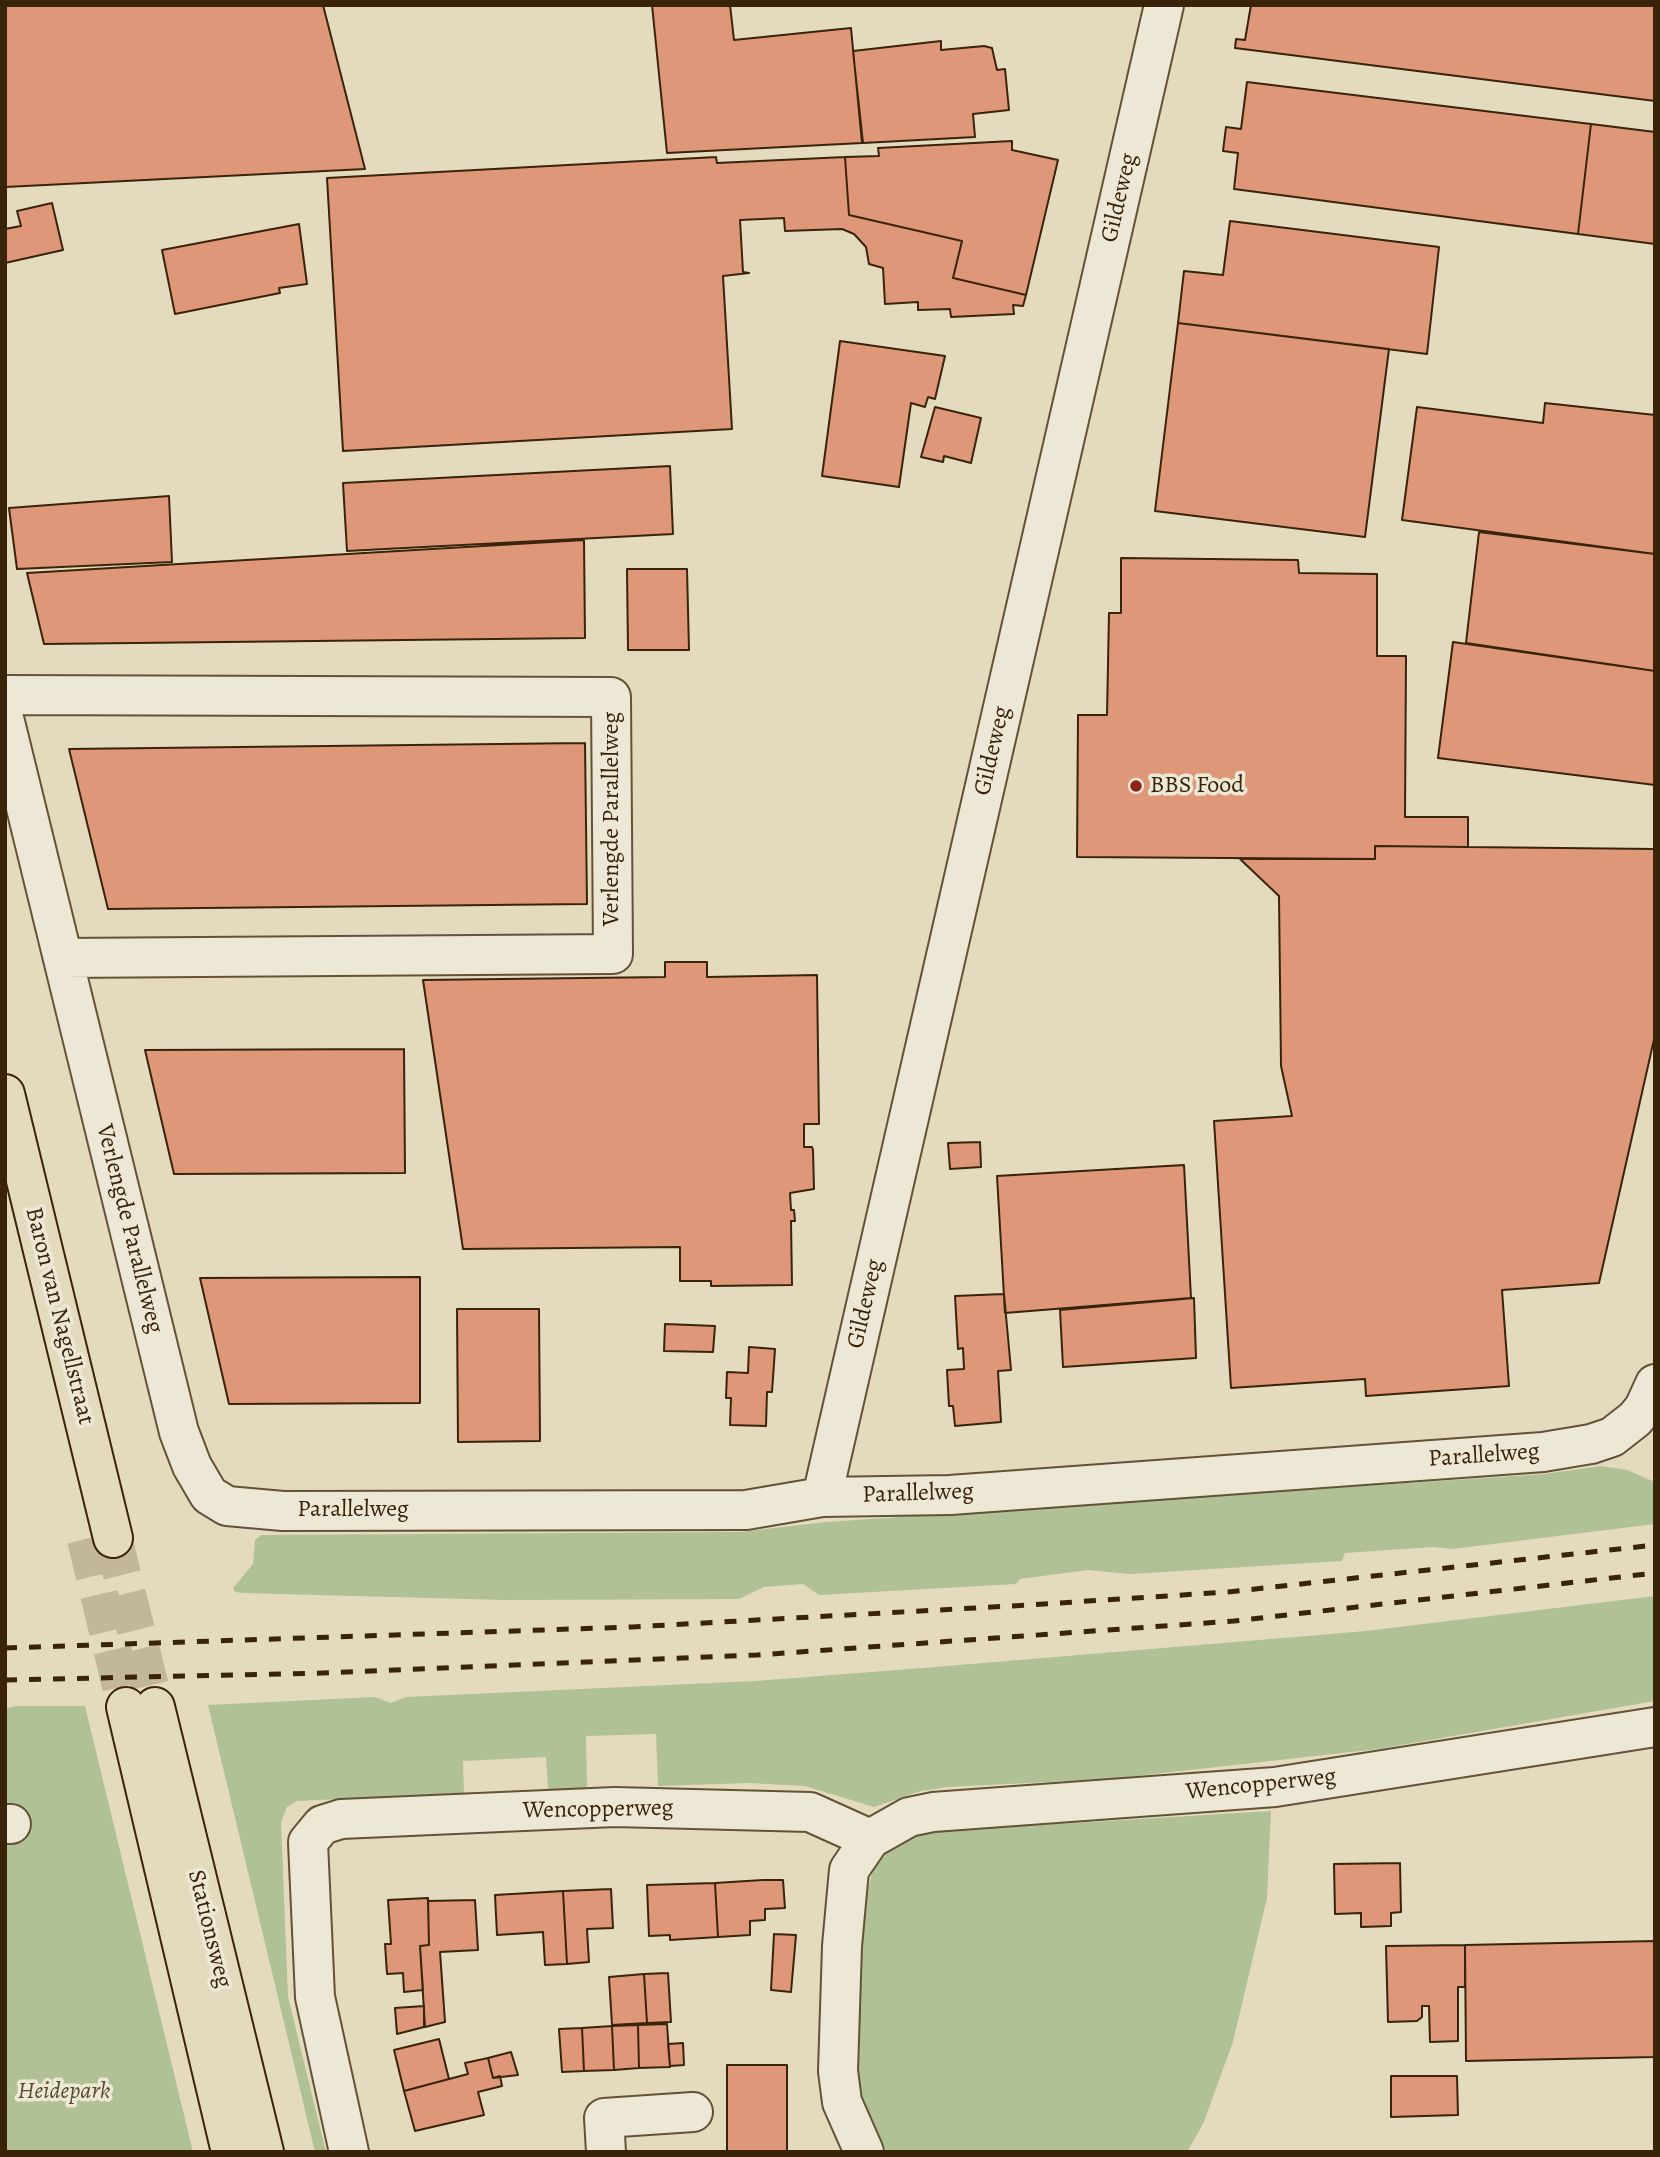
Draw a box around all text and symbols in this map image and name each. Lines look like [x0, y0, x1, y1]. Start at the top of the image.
street label: Gildeweg [1096, 150, 1144, 246]
street label: Gildeweg [969, 703, 1017, 799]
street label: Verlengde Parallelweg [598, 712, 626, 926]
place label: BBS Food [1150, 772, 1244, 800]
marker: BBS Food [1128, 778, 1144, 794]
street label: Verlengde Parallelweg [89, 1121, 169, 1337]
street label: Baron van Nagellstraat [18, 1204, 100, 1428]
street label: Gildeweg [842, 1256, 890, 1352]
street label: Parallelweg [1427, 1438, 1541, 1474]
street label: Parallelweg [862, 1478, 974, 1510]
street label: Parallelweg [297, 1496, 409, 1524]
street label: Wencopperweg [1184, 1763, 1338, 1807]
street label: Wencopperweg [522, 1794, 674, 1826]
street label: Stationsweg [180, 1867, 238, 1991]
park label: Heidepark [18, 2078, 110, 2106]

